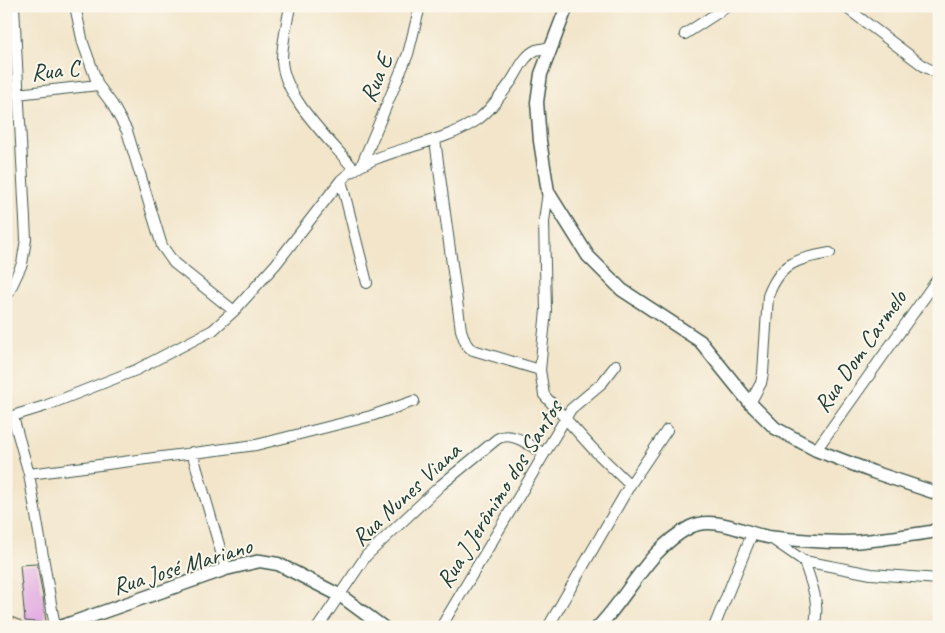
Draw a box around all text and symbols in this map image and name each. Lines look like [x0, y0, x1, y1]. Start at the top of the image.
street label: Rua E [353, 46, 401, 106]
street label: Rua C [30, 52, 84, 87]
street label: Rua Dom Carmelo [807, 283, 914, 418]
street label: Rua J Jerônimo dos Santos [429, 392, 570, 593]
street label: Rua Nunes Viana [345, 435, 468, 552]
street label: Rua José Mariano [109, 530, 257, 601]

